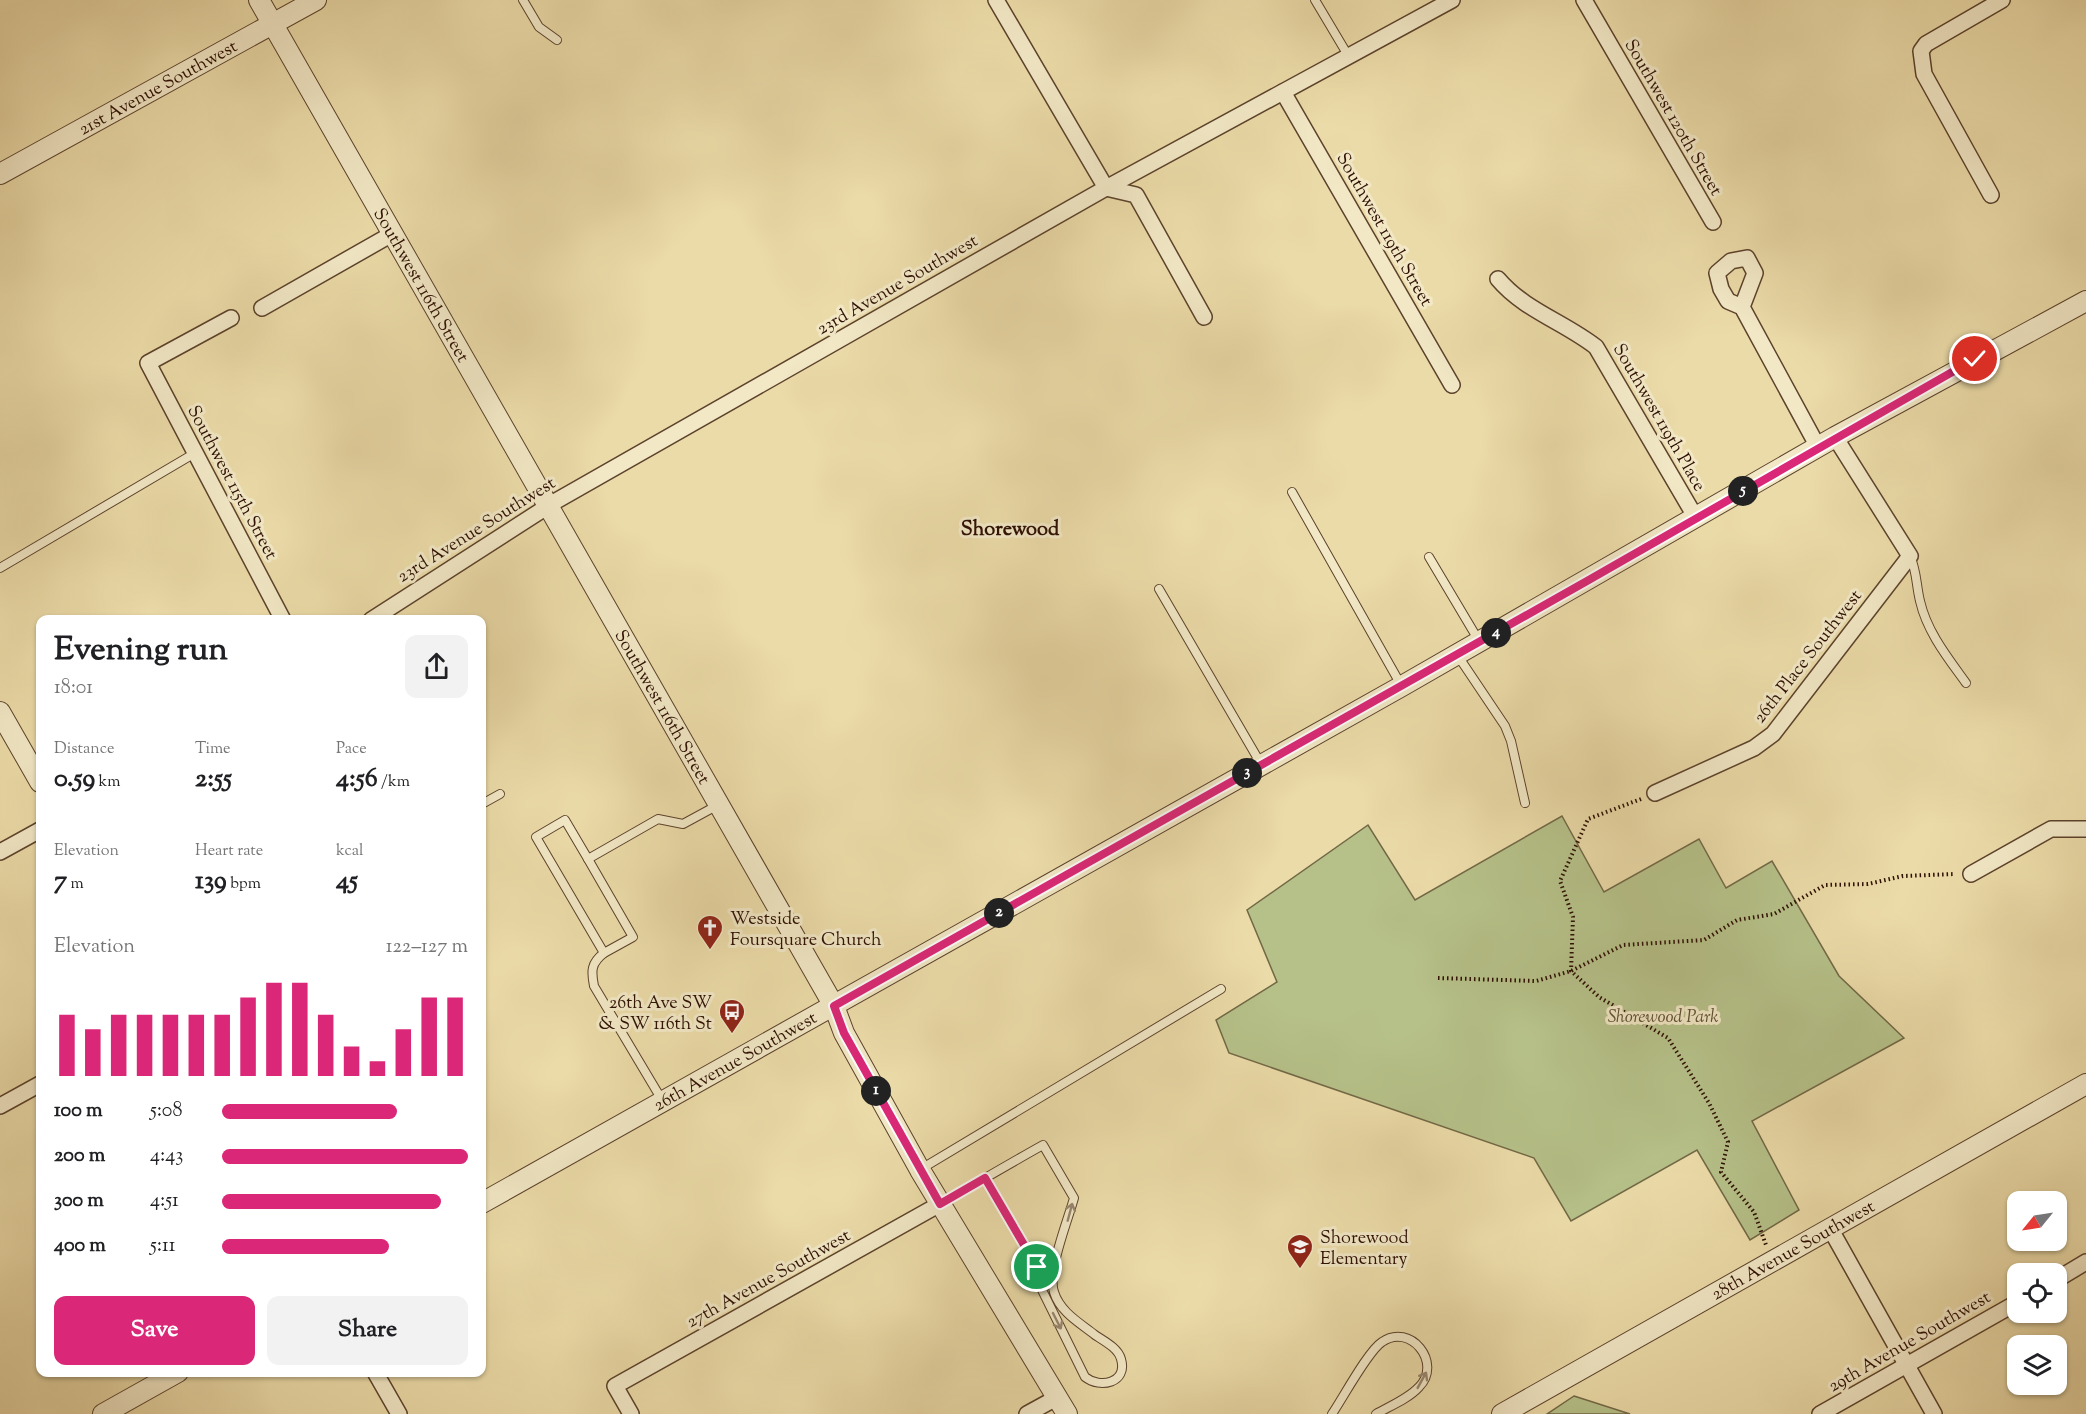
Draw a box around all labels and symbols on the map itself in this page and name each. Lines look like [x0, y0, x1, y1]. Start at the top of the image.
street label: 21st Avenue Southwest [75, 35, 243, 143]
street label: Southwest 120th Street [1617, 35, 1728, 201]
street label: Southwest 119th Street [1329, 148, 1438, 312]
street label: Southwest 116th Street [366, 204, 475, 368]
street label: 23rd Avenue Southwest [813, 229, 983, 343]
pin [1949, 333, 2000, 384]
street label: Southwest 119th Place [1605, 339, 1711, 497]
street label: Southwest 115th Street [180, 401, 283, 565]
street label: 23rd Avenue Southwest [393, 471, 561, 590]
pin: 5 [1728, 476, 1758, 506]
district label: Shorewood [961, 516, 1060, 545]
street label: 26th Place Southwest [1748, 585, 1869, 730]
pin: 4 [1481, 618, 1511, 648]
street label: Southwest 116th Street [607, 626, 716, 790]
pin: 3 [1232, 758, 1262, 788]
pin: 2 [984, 898, 1014, 928]
place label: Westside Foursquare Church [730, 907, 882, 954]
church icon: Westside Foursquare Church [695, 913, 725, 951]
place label: 26th Ave SW & SW 116th St [598, 991, 712, 1038]
bus stop icon: 26th Ave SW & SW 116th St [717, 997, 747, 1035]
park label: Shorewood Park [1608, 1005, 1718, 1031]
street label: 26th Avenue Southwest [649, 1006, 822, 1119]
pin: 1 [861, 1076, 891, 1106]
north arrow [2007, 1191, 2067, 1251]
street label: 28th Avenue Southwest [1707, 1195, 1880, 1308]
one-way arrow [1065, 1203, 1076, 1222]
street label: 27th Avenue Southwest [682, 1224, 856, 1336]
place label: Shorewood Elementary [1320, 1226, 1409, 1273]
school or university icon: Shorewood Elementary [1285, 1232, 1315, 1270]
pin [1011, 1241, 1062, 1292]
street label: 29th Avenue Southwest [1824, 1286, 1996, 1400]
one-way arrow [1052, 1312, 1064, 1330]
one-way arrow [1416, 1372, 1428, 1389]

